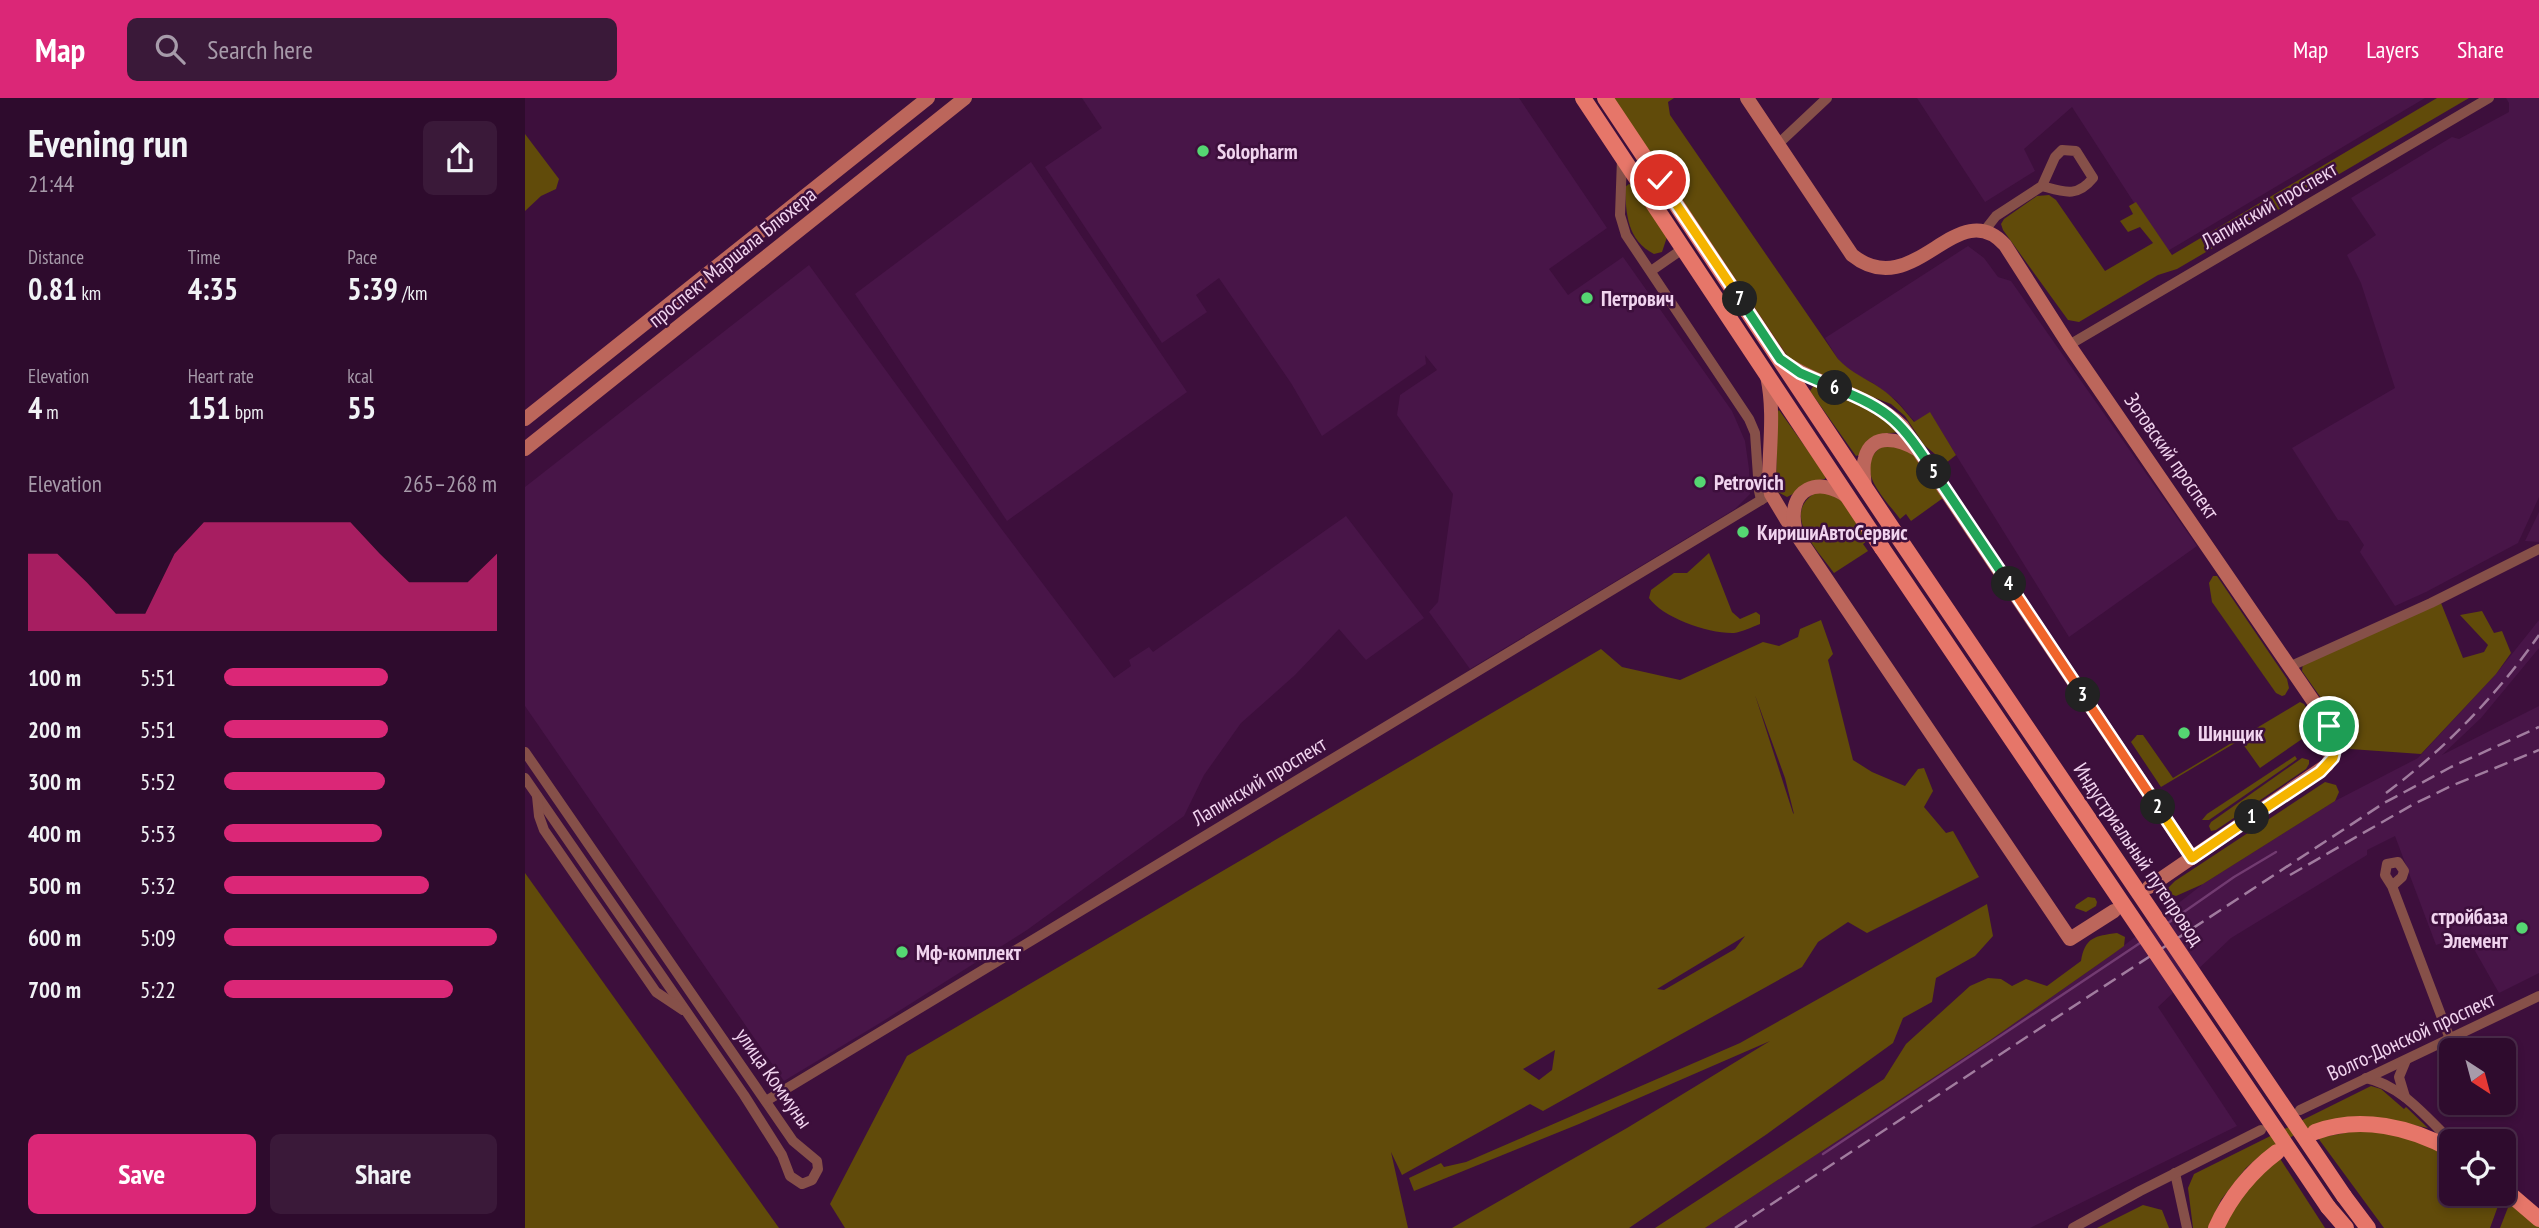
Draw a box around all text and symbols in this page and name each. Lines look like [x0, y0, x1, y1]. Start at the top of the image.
search box [127, 18, 617, 81]
text: Map [35, 28, 85, 71]
icon: search [151, 30, 189, 68]
text: Search here [207, 33, 313, 66]
text: Map [2293, 34, 2328, 65]
text: Layers [2366, 34, 2419, 65]
text: Share [2457, 34, 2504, 65]
text: Evening run [28, 118, 188, 167]
button: share [423, 121, 497, 195]
place label: Solopharm [1217, 138, 1298, 165]
marker: Solopharm [1195, 143, 1211, 159]
pin [1630, 150, 1690, 210]
street label: Лапинский проспект [2196, 155, 2342, 255]
icon: check [1641, 161, 1679, 199]
text: 21:44 [28, 169, 74, 198]
street label: проспект Маршала Блюхера [642, 181, 822, 333]
text: Distance [28, 245, 84, 269]
text: Time [188, 245, 221, 269]
text: Pace [347, 245, 377, 269]
text: 0.81 [28, 269, 77, 308]
text: 4:35 [188, 269, 238, 308]
text: 5:39 [347, 269, 398, 308]
text: km [77, 281, 101, 305]
text: /km [398, 281, 427, 305]
pin: 7 [1723, 282, 1757, 316]
place label: Петрович [1601, 285, 1674, 312]
text: 7 [1735, 286, 1744, 310]
marker: Петрович [1579, 290, 1595, 306]
text: Elevation [28, 364, 89, 388]
text: Heart rate [188, 364, 254, 388]
text: kcal [347, 364, 373, 388]
pin: 6 [1817, 370, 1853, 406]
text: 6 [1830, 375, 1839, 399]
text: 4 [28, 388, 42, 427]
text: 151 [188, 388, 231, 427]
text: 55 [347, 388, 376, 427]
street label: Зотовский проспект [2119, 388, 2226, 524]
text: m [42, 400, 59, 424]
text: bpm [231, 400, 264, 424]
pin: 5 [1917, 454, 1951, 490]
text: 5 [1929, 459, 1938, 483]
text: Elevation [28, 469, 102, 498]
text: 265–268 m [403, 469, 497, 498]
place label: Petrovich [1714, 469, 1784, 496]
marker: Petrovich [1692, 474, 1708, 490]
place label: КиришиАвтоСервис [1757, 519, 1908, 546]
marker: КиришиАвтоСервис [1735, 524, 1751, 540]
pin: 4 [1991, 566, 2027, 602]
text: 4 [2004, 571, 2013, 595]
text: 100 m [28, 663, 81, 692]
text: 5:51 [140, 663, 176, 692]
pin: 3 [2065, 678, 2101, 712]
text: 3 [2078, 682, 2087, 706]
pin [2299, 696, 2359, 756]
icon: arrive [2310, 707, 2348, 745]
text: 200 m [28, 715, 81, 744]
text: 5:51 [140, 715, 176, 744]
place label: Шинщик [2198, 720, 2264, 747]
marker: Шинщик [2176, 725, 2192, 741]
street label: Лапинский проспект [1186, 730, 1331, 832]
street label: Индустриальный путепровод [2068, 757, 2210, 951]
text: 300 m [28, 767, 81, 796]
text: 5:52 [140, 767, 176, 796]
pin: 2 [2141, 790, 2175, 824]
text: 2 [2153, 794, 2162, 818]
pin: 1 [2235, 800, 2269, 834]
text: 1 [2247, 804, 2256, 828]
text: 400 m [28, 819, 81, 848]
text: 5:53 [140, 819, 176, 848]
text: 500 m [28, 871, 81, 900]
text: 5:32 [140, 871, 176, 900]
place label: стройбаза Элемент [2431, 903, 2509, 954]
marker: стройбаза Элемент [2514, 920, 2530, 936]
text: 600 m [28, 923, 81, 952]
text: 5:09 [140, 923, 176, 952]
place label: Мф-комплект [916, 939, 1022, 966]
marker: Мф-комплект [894, 944, 910, 960]
text: 700 m [28, 975, 81, 1004]
text: 5:22 [140, 975, 176, 1004]
street label: Волго-Донской проспект [2323, 985, 2500, 1087]
street label: улица Коммуны [730, 1023, 818, 1133]
north arrow [2439, 1038, 2517, 1115]
map controls [2439, 1038, 2516, 1206]
button: locate [2439, 1129, 2516, 1206]
button: Save [28, 1134, 256, 1214]
button: Share [270, 1134, 497, 1214]

